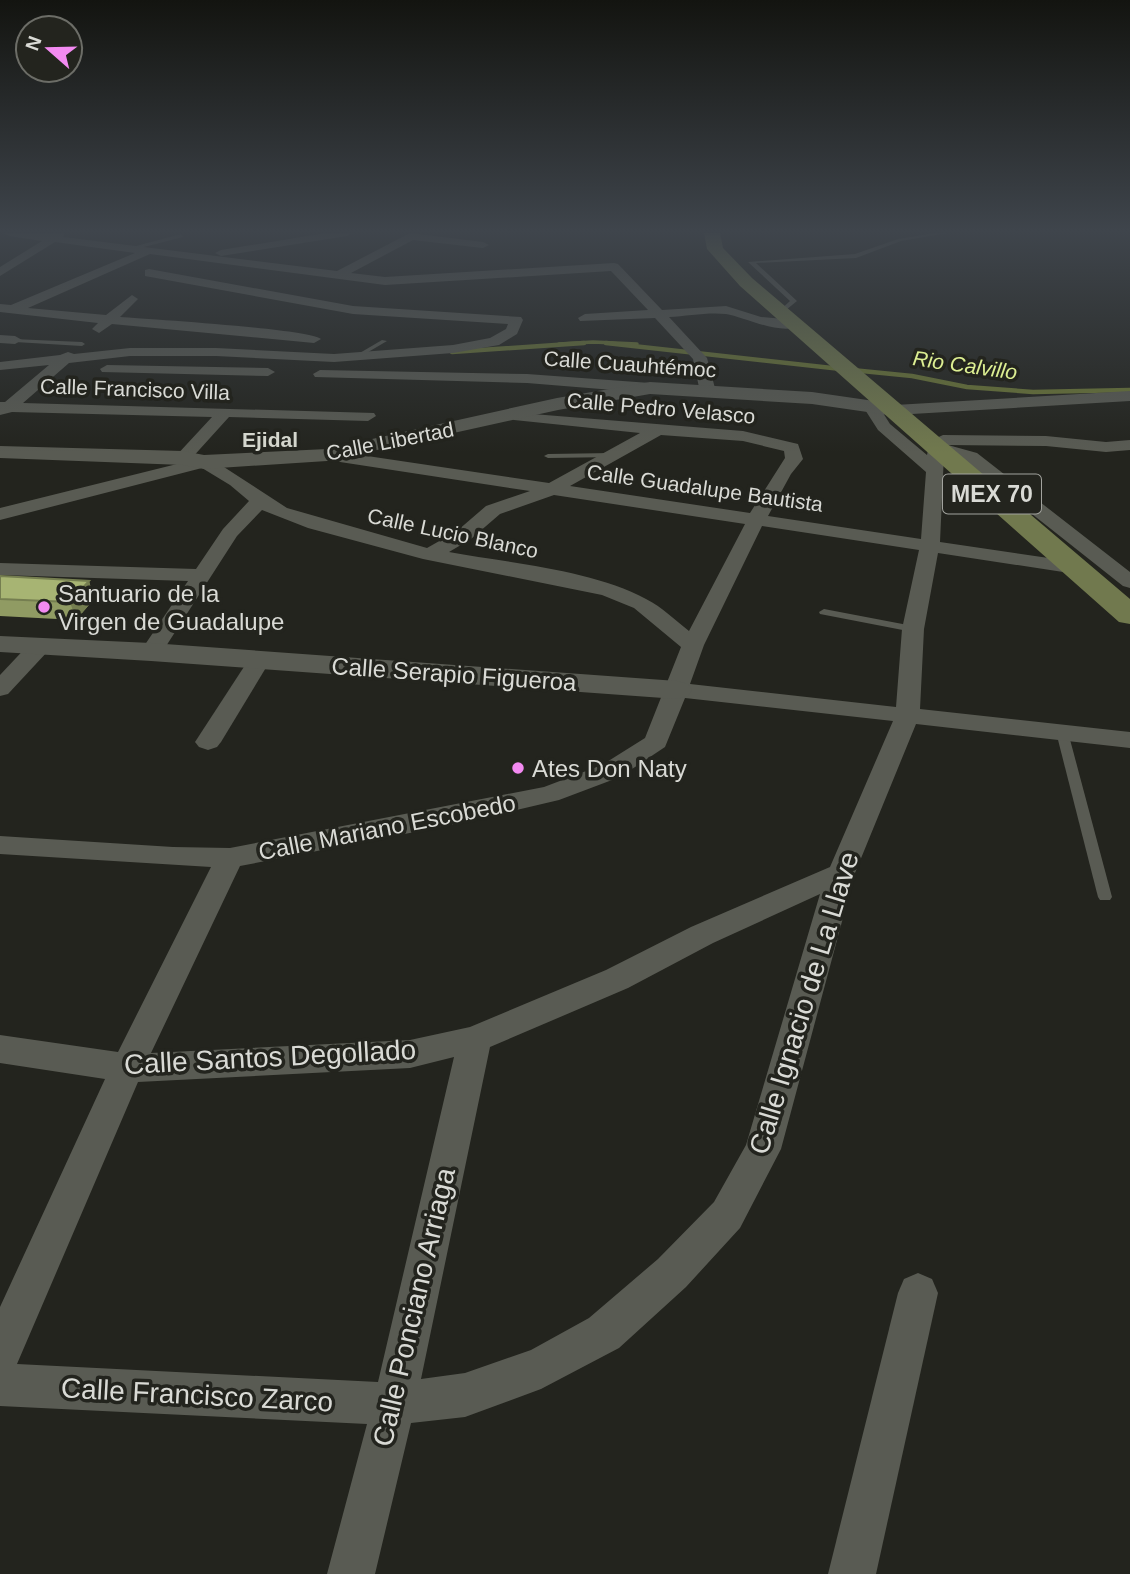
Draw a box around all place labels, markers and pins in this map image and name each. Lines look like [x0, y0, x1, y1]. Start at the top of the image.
place label: Santuario de la Virgen de Guadalupe [58, 580, 284, 635]
marker: Santuario de la Virgen de Guadalupe [36, 599, 52, 615]
place label: Ates Don Naty [532, 755, 687, 782]
marker: Ates Don Naty [510, 760, 526, 776]

